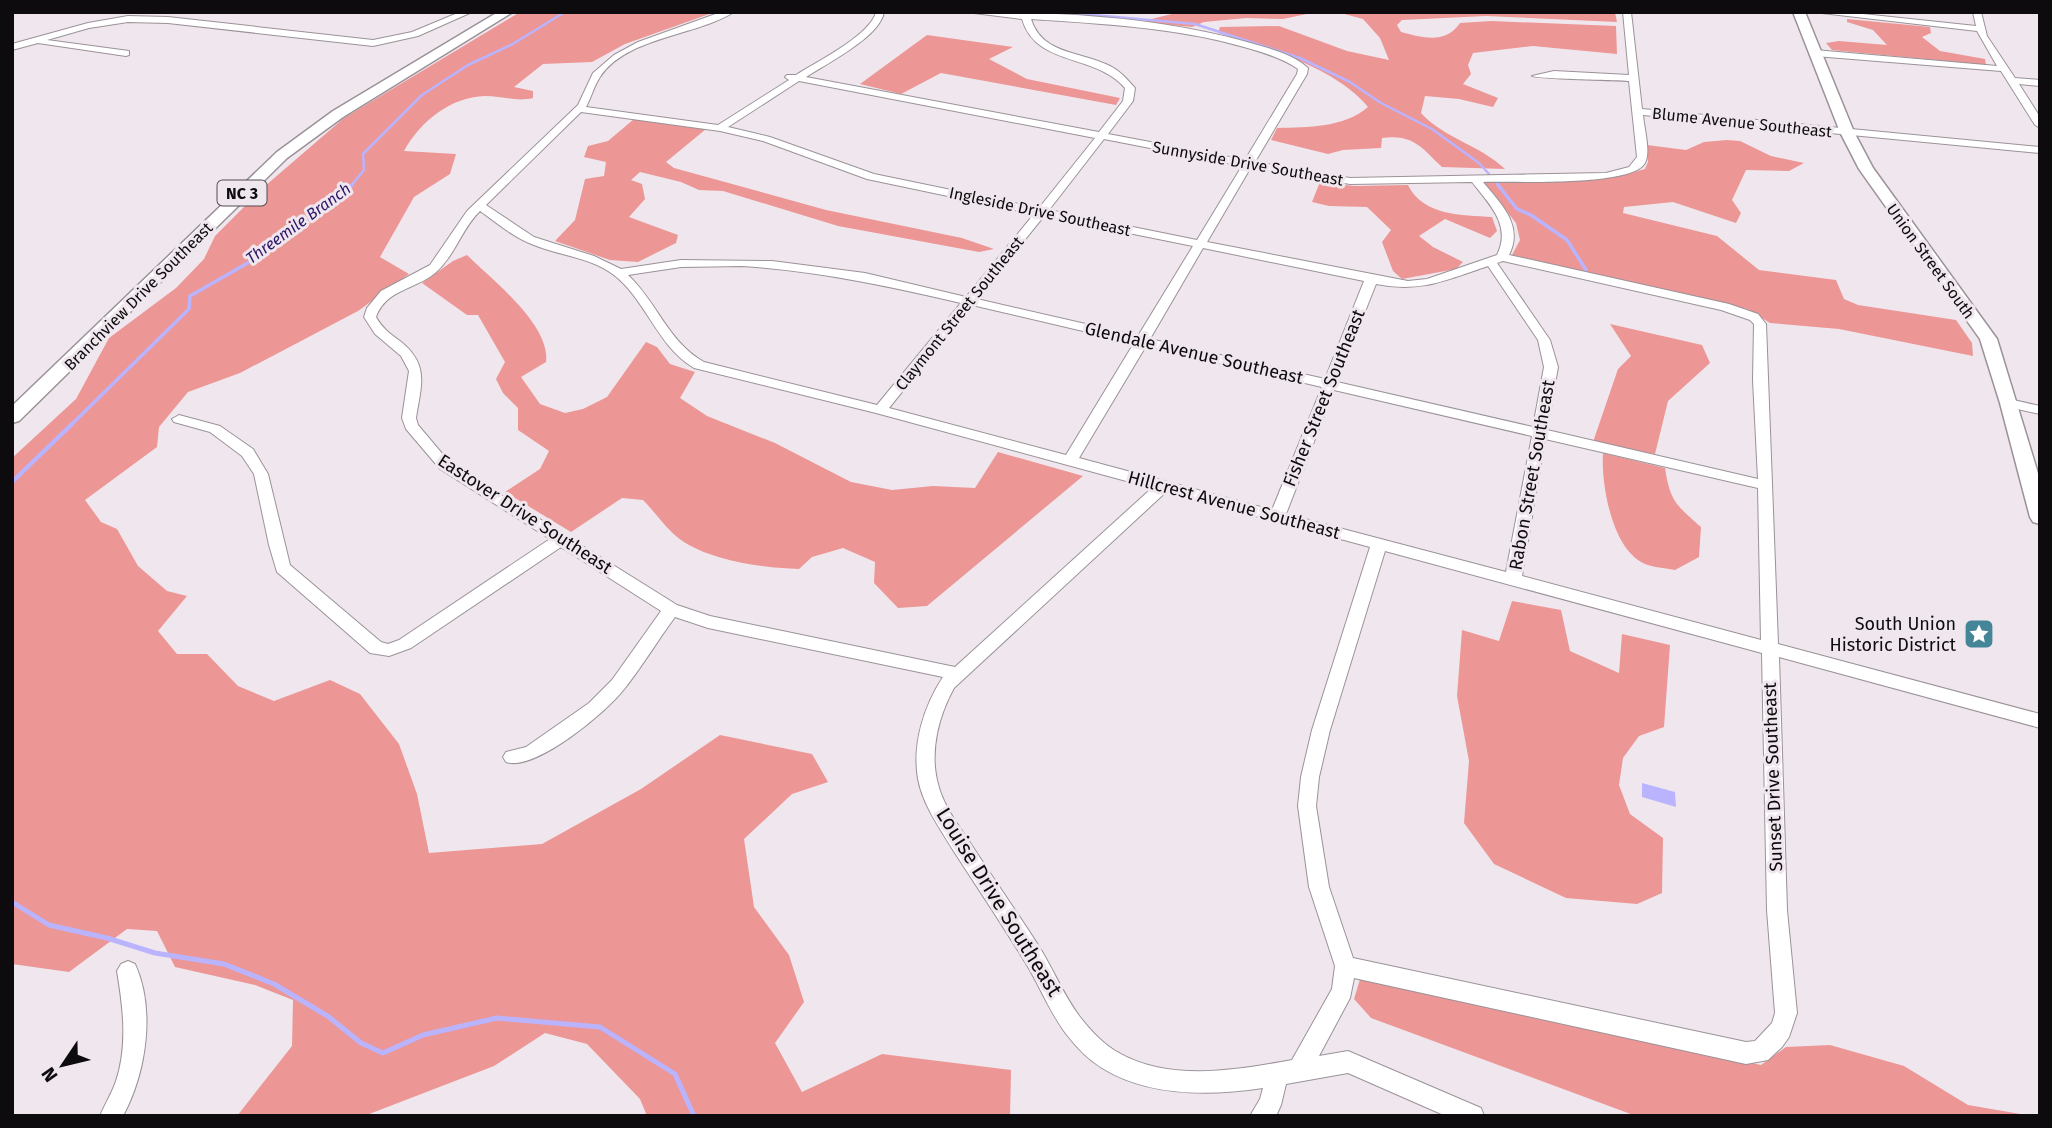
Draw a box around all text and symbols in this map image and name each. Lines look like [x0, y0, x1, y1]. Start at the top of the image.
street label: Blume Avenue Southeast [1651, 104, 1833, 141]
street label: Sunnyside Drive Southeast [1151, 137, 1345, 190]
water label: Threemile Branch [242, 179, 354, 268]
road number: NC 3 [218, 181, 266, 206]
street label: Ingleside Drive Southeast [947, 183, 1133, 240]
street label: Union Street South [1882, 200, 1979, 323]
street label: Branchview Drive Southeast [60, 218, 217, 374]
street label: Claymont Street Southeast [891, 232, 1028, 394]
street label: Fisher Street Southeast [1278, 306, 1370, 490]
street label: Glendale Avenue Southeast [1083, 317, 1306, 389]
street label: Rabon Street Southeast [1504, 378, 1560, 572]
street label: Eastover Drive Southeast [434, 449, 617, 579]
street label: Hillcrest Avenue Southeast [1125, 466, 1343, 544]
place label: South Union Historic District [1829, 613, 1956, 656]
place icon: South Union Historic District [1962, 617, 1996, 651]
street label: Sunset Drive Southeast [1759, 682, 1787, 872]
street label: Louise Drive Southeast [930, 803, 1068, 1002]
north arrow [28, 1030, 98, 1100]
text: N [36, 1063, 63, 1086]

